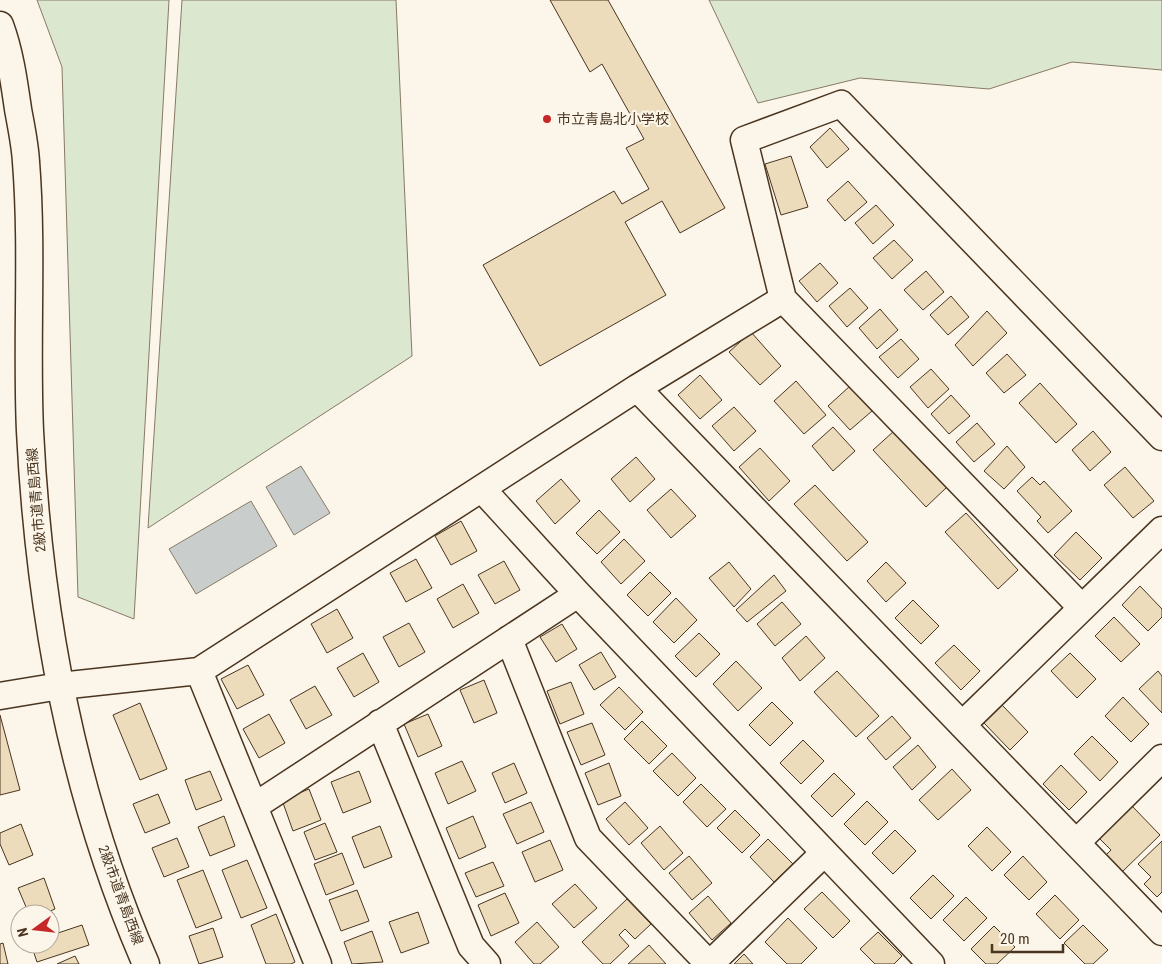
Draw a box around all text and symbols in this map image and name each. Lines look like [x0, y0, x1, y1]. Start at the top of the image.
place label: 市立青島北小学校 [557, 111, 669, 127]
marker: 市立青島北小学校 [541, 113, 553, 125]
street label: 2級市道青島西線 [23, 447, 49, 553]
street label: 2級市道青島西線 [96, 843, 146, 947]
north arrow [10, 904, 60, 954]
scale bar [992, 922, 1063, 954]
text: N [14, 926, 31, 939]
text: 20 m [1000, 930, 1030, 948]

